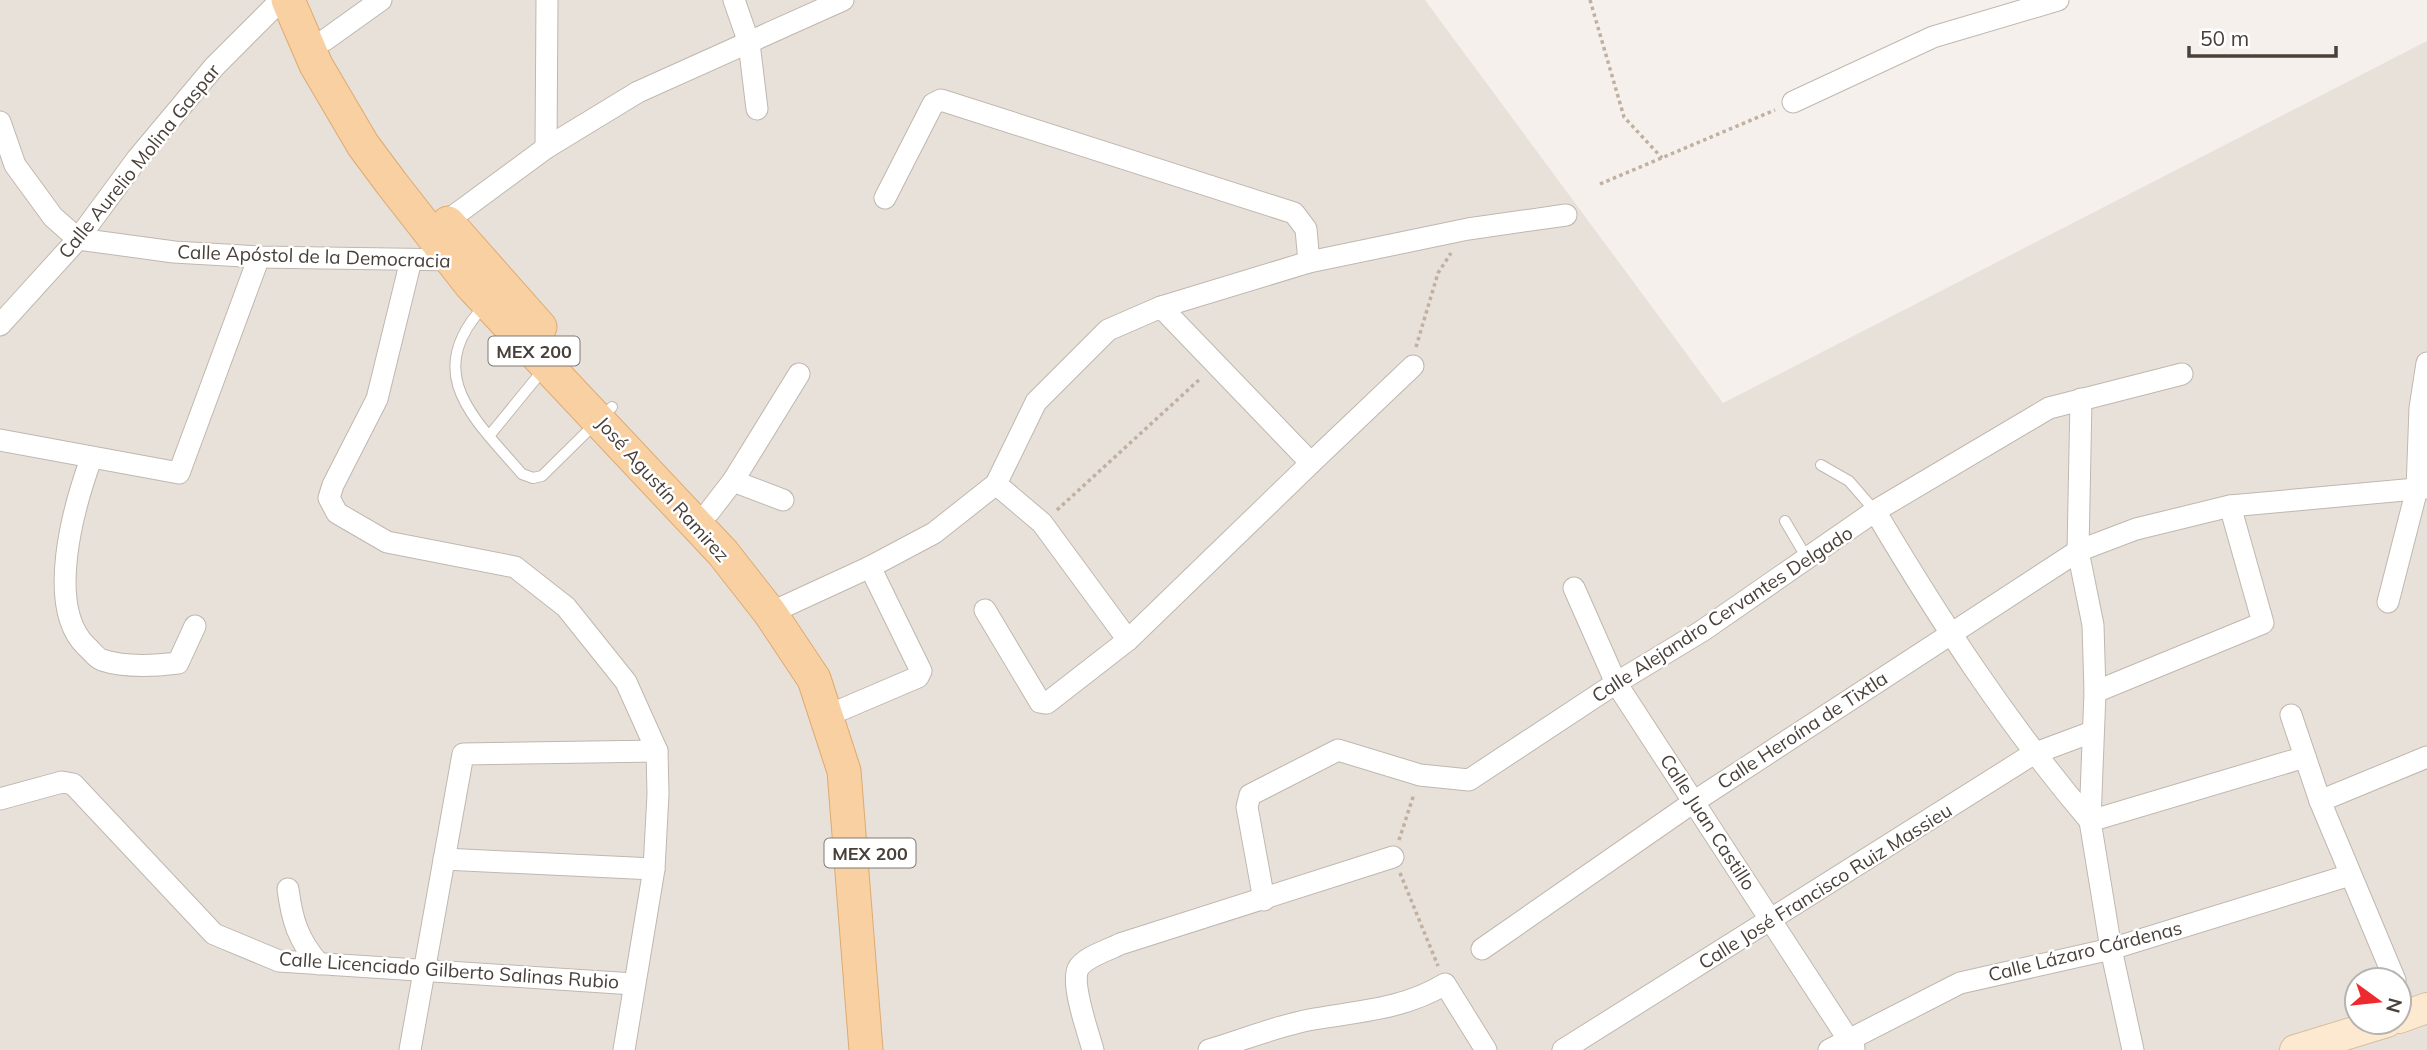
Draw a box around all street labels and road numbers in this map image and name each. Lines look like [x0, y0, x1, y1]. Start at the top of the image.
street label: Calle Aurelio Molina Gaspar [53, 59, 225, 263]
street label: Calle Apóstol de la Democracia [177, 239, 451, 273]
road number: MEX 200 [489, 337, 580, 366]
street label: José Agustín Ramirez [591, 411, 735, 567]
street label: Calle Alejandro Cervantes Delgado [1587, 521, 1857, 707]
street label: Calle Heroína de Tixtla [1712, 666, 1892, 794]
street label: Calle Juan Castillo [1655, 749, 1761, 895]
street label: Calle José Francisco Ruiz Massieu [1694, 798, 1956, 974]
road number: MEX 200 [824, 838, 916, 868]
street label: Calle Lázaro Cárdenas [1986, 915, 2184, 987]
street label: Calle Licenciado Gilberto Salinas Rubio [278, 946, 620, 994]

